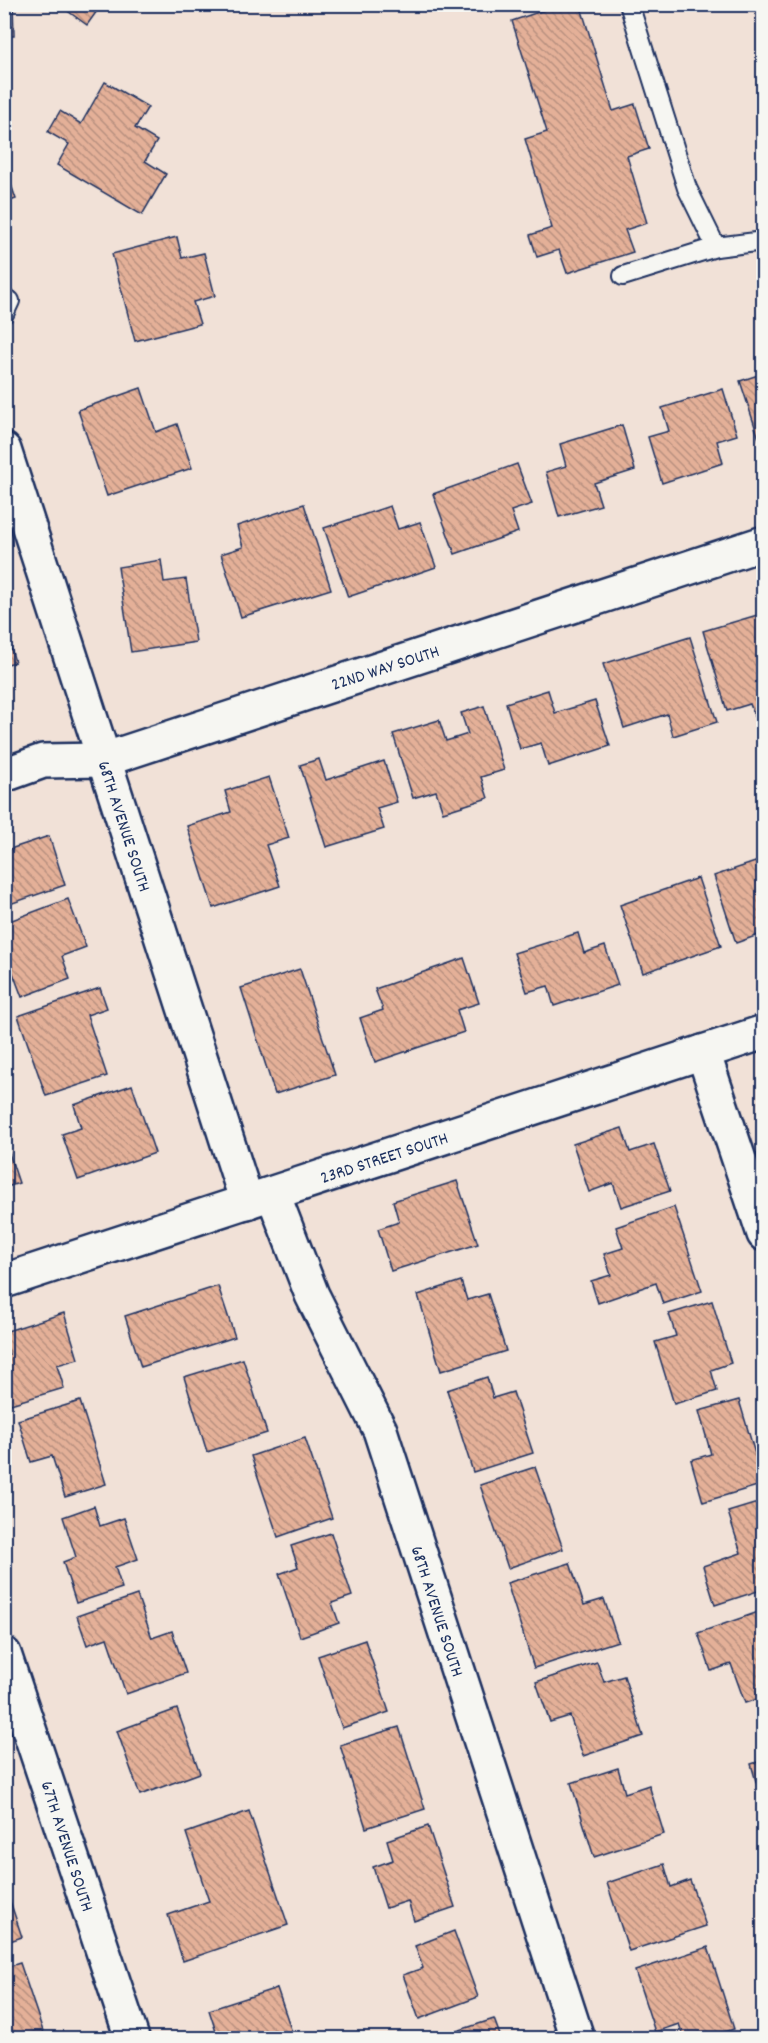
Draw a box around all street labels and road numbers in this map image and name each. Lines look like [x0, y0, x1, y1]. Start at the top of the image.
street label: 22ND WAY SOUTH [329, 640, 443, 699]
street label: 68TH AVENUE SOUTH [90, 758, 156, 896]
street label: 23RD STREET SOUTH [318, 1127, 452, 1192]
street label: 68TH AVENUE SOUTH [403, 1543, 469, 1681]
street label: 67TH AVENUE SOUTH [33, 1778, 99, 1915]

